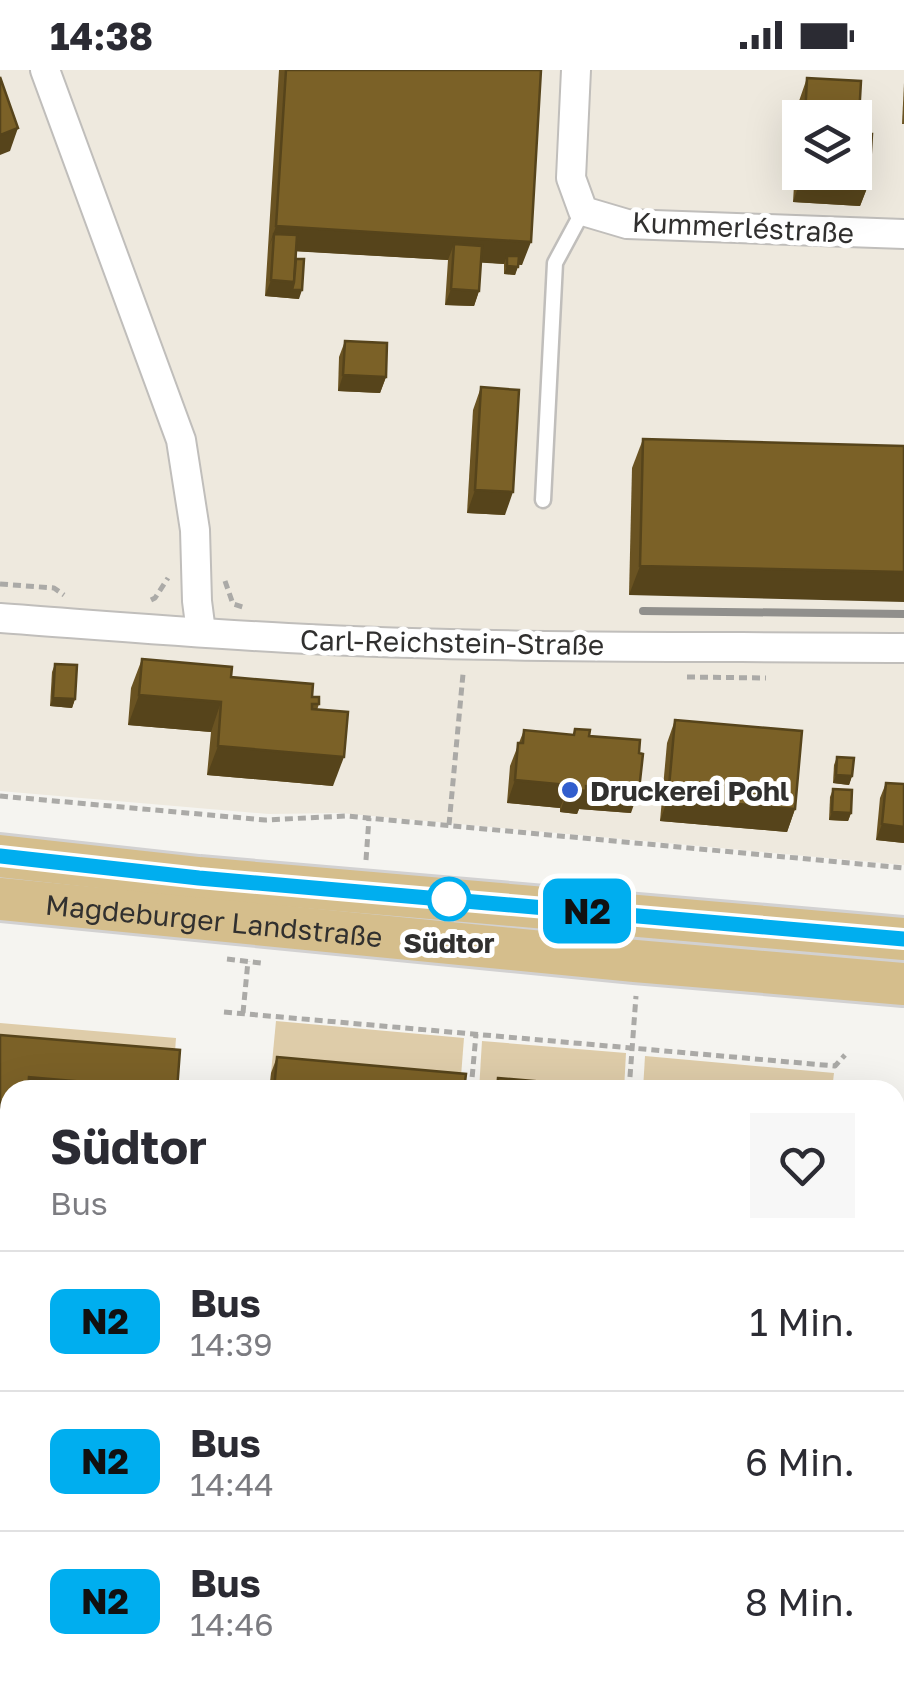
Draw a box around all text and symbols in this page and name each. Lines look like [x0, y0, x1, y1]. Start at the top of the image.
text: 14:38 [50, 13, 153, 58]
map controls [782, 100, 872, 190]
button: layers [782, 100, 872, 190]
street label: Kummerléstraße [631, 205, 855, 249]
street label: Carl-Reichstein-Straße [300, 623, 604, 661]
place label: Druckerei Pohl [590, 774, 789, 807]
marker: Druckerei Pohl [559, 779, 581, 801]
marker: Südtor [428, 878, 470, 920]
line badge: N2 [542, 878, 632, 944]
street label: Magdeburger Landstraße [44, 887, 384, 953]
text: N2 [563, 890, 611, 932]
place label: Südtor [403, 926, 495, 959]
button: heart [750, 1113, 855, 1218]
text: Südtor [50, 1117, 207, 1175]
text: Bus [50, 1184, 108, 1222]
text: Bus [190, 1280, 261, 1325]
text: 1 Min. [749, 1299, 855, 1344]
text: N2 [81, 1300, 129, 1342]
text: 14:39 [190, 1325, 273, 1363]
text: Bus [190, 1420, 261, 1465]
text: 6 Min. [745, 1439, 855, 1484]
text: N2 [81, 1440, 129, 1482]
text: 14:44 [190, 1465, 274, 1503]
text: Bus [190, 1560, 261, 1605]
text: 8 Min. [745, 1579, 855, 1624]
text: N2 [81, 1580, 129, 1622]
text: 14:46 [190, 1605, 274, 1643]

